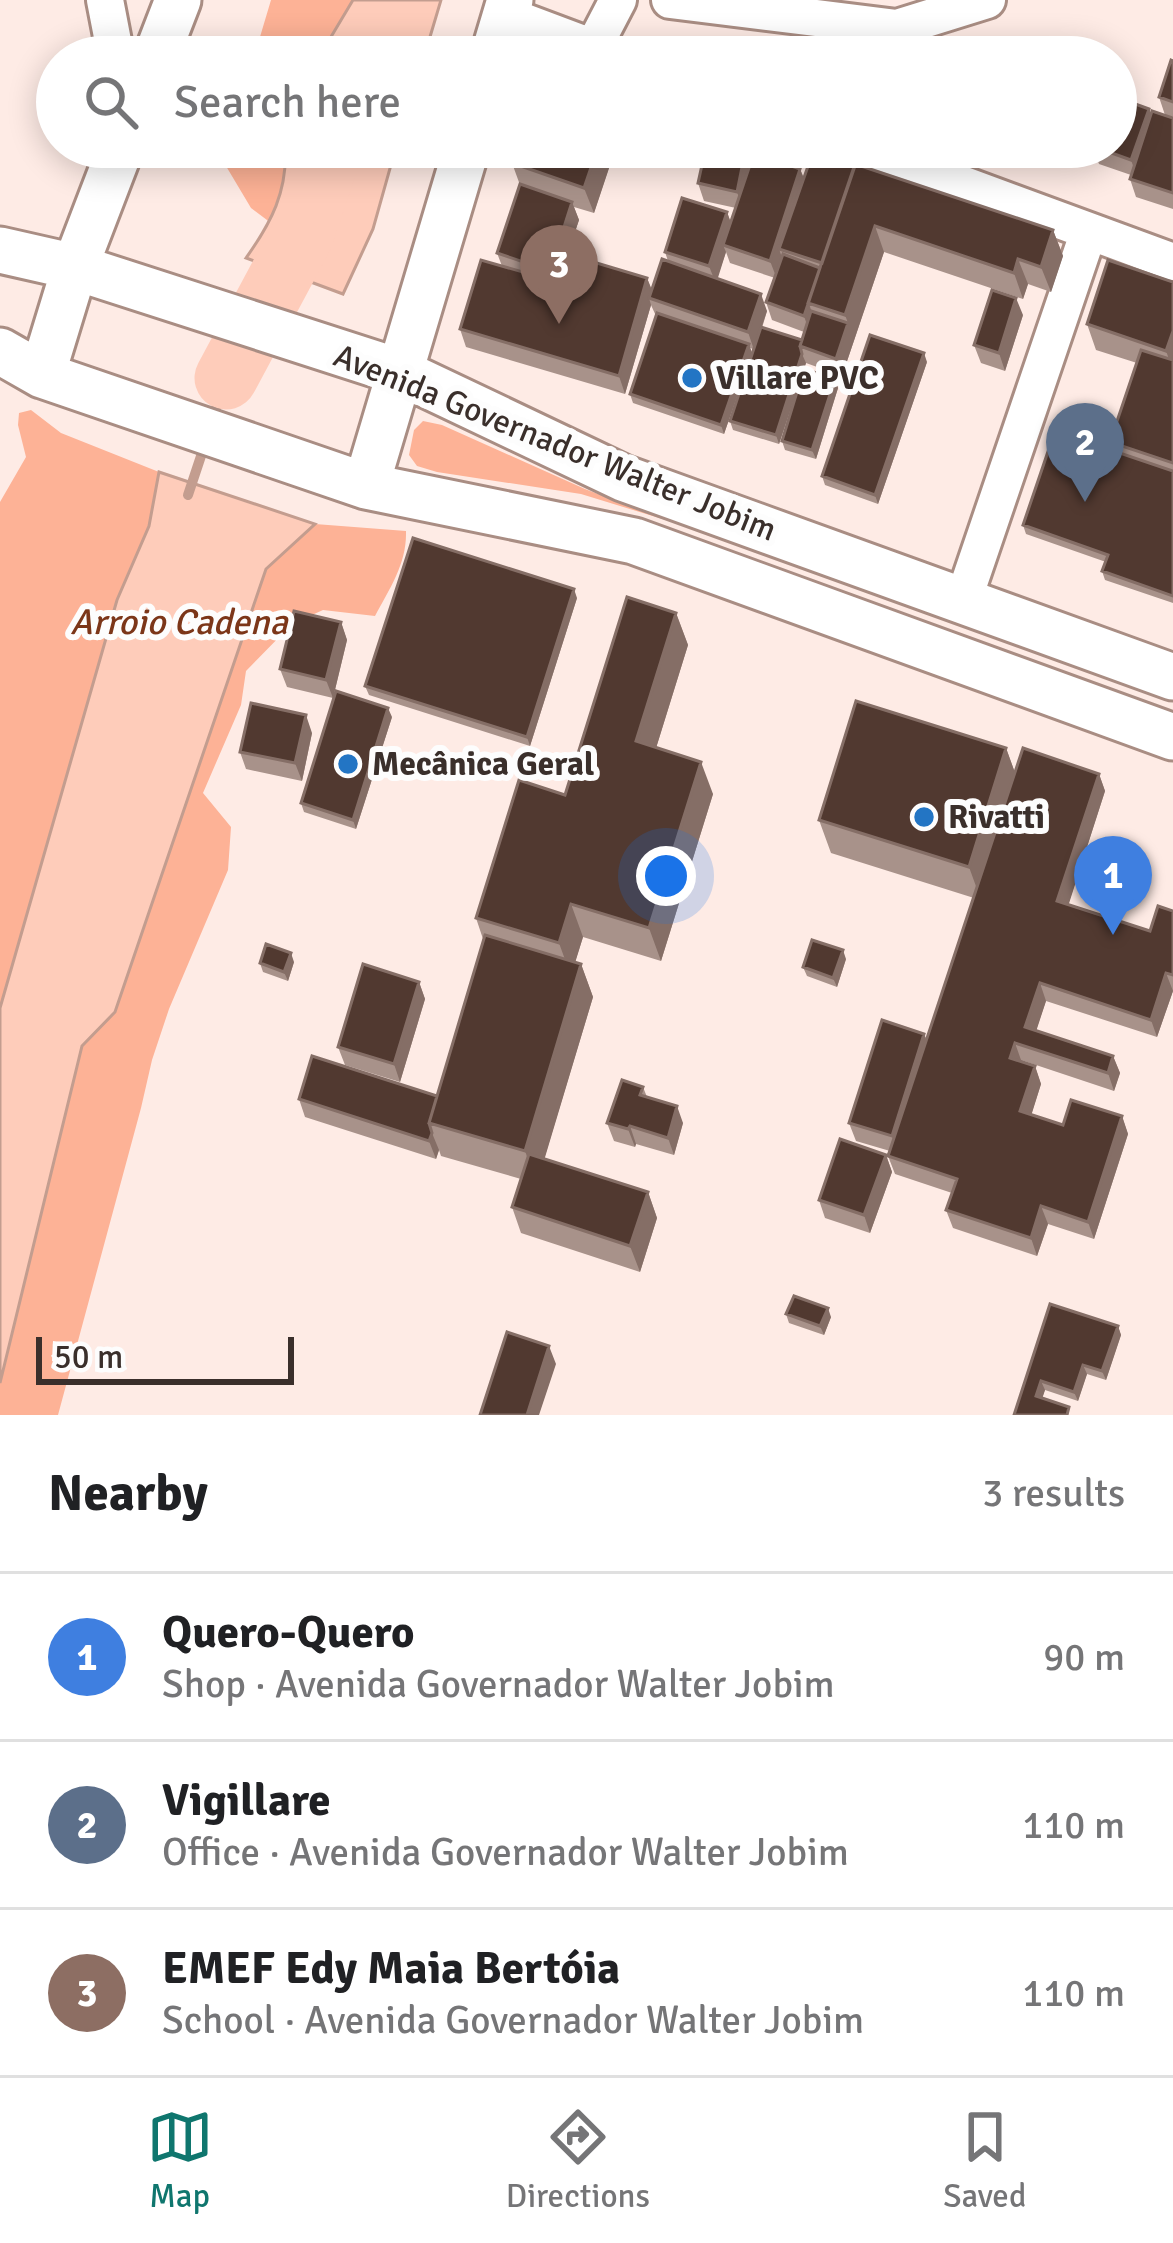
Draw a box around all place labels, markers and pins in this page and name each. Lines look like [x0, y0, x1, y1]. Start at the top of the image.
pin: 3 [520, 225, 598, 324]
place label: Villare PVC [716, 358, 879, 399]
marker: Villare PVC [679, 365, 705, 391]
pin: 2 [1046, 403, 1124, 502]
place label: Mecânica Geral [372, 744, 594, 785]
marker: Mecânica Geral [335, 751, 361, 777]
place label: Rivatti [948, 797, 1045, 838]
marker: Rivatti [911, 804, 937, 830]
pin: 1 [1074, 836, 1152, 935]

